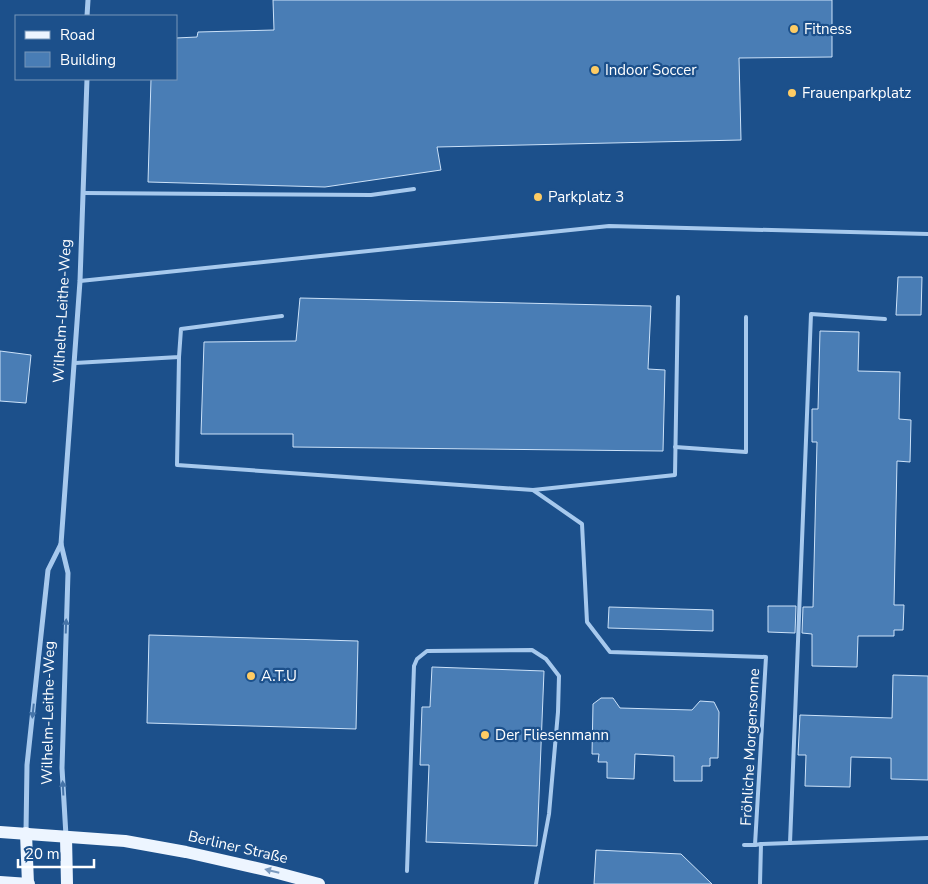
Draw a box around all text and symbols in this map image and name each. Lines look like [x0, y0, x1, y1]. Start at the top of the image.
legend [15, 15, 178, 80]
place label: Fitness [804, 19, 852, 39]
marker: Fitness [788, 23, 800, 35]
text: Road [60, 25, 95, 45]
text: Building [60, 50, 116, 70]
place label: Indoor Soccer [605, 60, 697, 80]
marker: Indoor Soccer [589, 64, 601, 76]
place label: Frauenparkplatz [802, 83, 911, 103]
marker: Frauenparkplatz [786, 87, 798, 99]
place label: Parkplatz 3 [548, 187, 624, 207]
marker: Parkplatz 3 [532, 191, 544, 203]
street label: Wilhelm-Leithe-Weg [48, 239, 76, 383]
one-way arrow [63, 618, 71, 634]
street label: Wilhelm-Leithe-Weg [37, 641, 59, 785]
place label: A.T.U [261, 666, 297, 686]
street label: Fröhliche Morgensonne [736, 668, 764, 826]
marker: A.T.U [245, 670, 257, 682]
one-way arrow [29, 704, 37, 720]
place label: Der Fliesenmann [495, 725, 609, 745]
marker: Der Fliesenmann [479, 729, 491, 741]
one-way arrow [58, 780, 66, 796]
street label: Berliner Straße [186, 826, 290, 868]
scale bar [18, 836, 94, 868]
text: 20 m [25, 844, 60, 864]
one-way arrow [264, 867, 279, 875]

